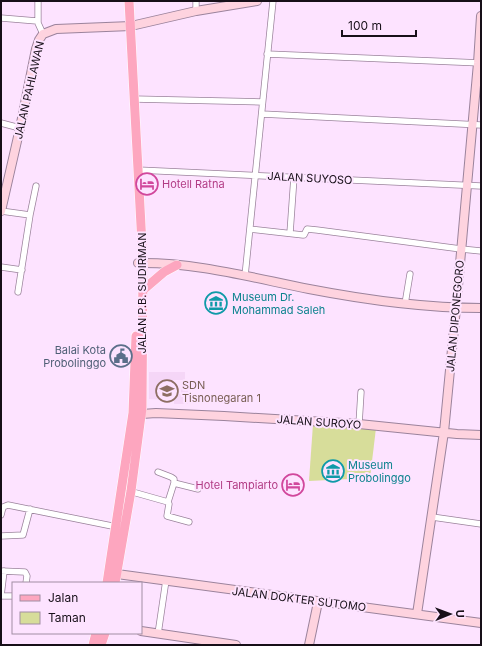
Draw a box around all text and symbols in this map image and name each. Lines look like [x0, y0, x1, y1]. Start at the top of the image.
scale bar [342, 12, 416, 38]
text: 100 m [348, 18, 382, 33]
street label: JALAN PAHLAWAN [11, 40, 47, 140]
street label: JALAN SUYOSO [267, 169, 353, 187]
hotel icon: Hotell Ratna [134, 171, 160, 197]
place label: Hotell Ratna [162, 177, 225, 191]
street label: JALAN P.B. SUDIRMAN [135, 232, 149, 354]
street label: JALAN DIPONEGORO [443, 260, 467, 372]
museum icon: Museum Dr. Mohammad Saleh [203, 290, 229, 316]
place label: Museum Dr. Mohammad Saleh [232, 290, 325, 317]
place label: Balai Kota Probolinggo [43, 343, 106, 370]
public building icon: Balai Kota Probolinggo [108, 343, 134, 369]
school or university icon: SDN Tisnonegaran 1 [154, 378, 180, 404]
place label: SDN Tisnonegaran 1 [182, 378, 261, 405]
street label: JALAN SUROYO [276, 412, 362, 432]
museum icon: Museum Probolinggo [320, 458, 346, 484]
place label: Museum Probolinggo [348, 458, 411, 485]
hotel icon: Hotel Tampiarto [280, 472, 306, 498]
place label: Hotel Tampiarto [195, 478, 278, 492]
legend [12, 582, 142, 634]
street label: JALAN DOKTER SUTOMO [231, 584, 367, 614]
text: Jalan [48, 590, 78, 605]
north arrow [430, 594, 470, 634]
text: Taman [48, 610, 86, 625]
text: U [453, 610, 467, 618]

